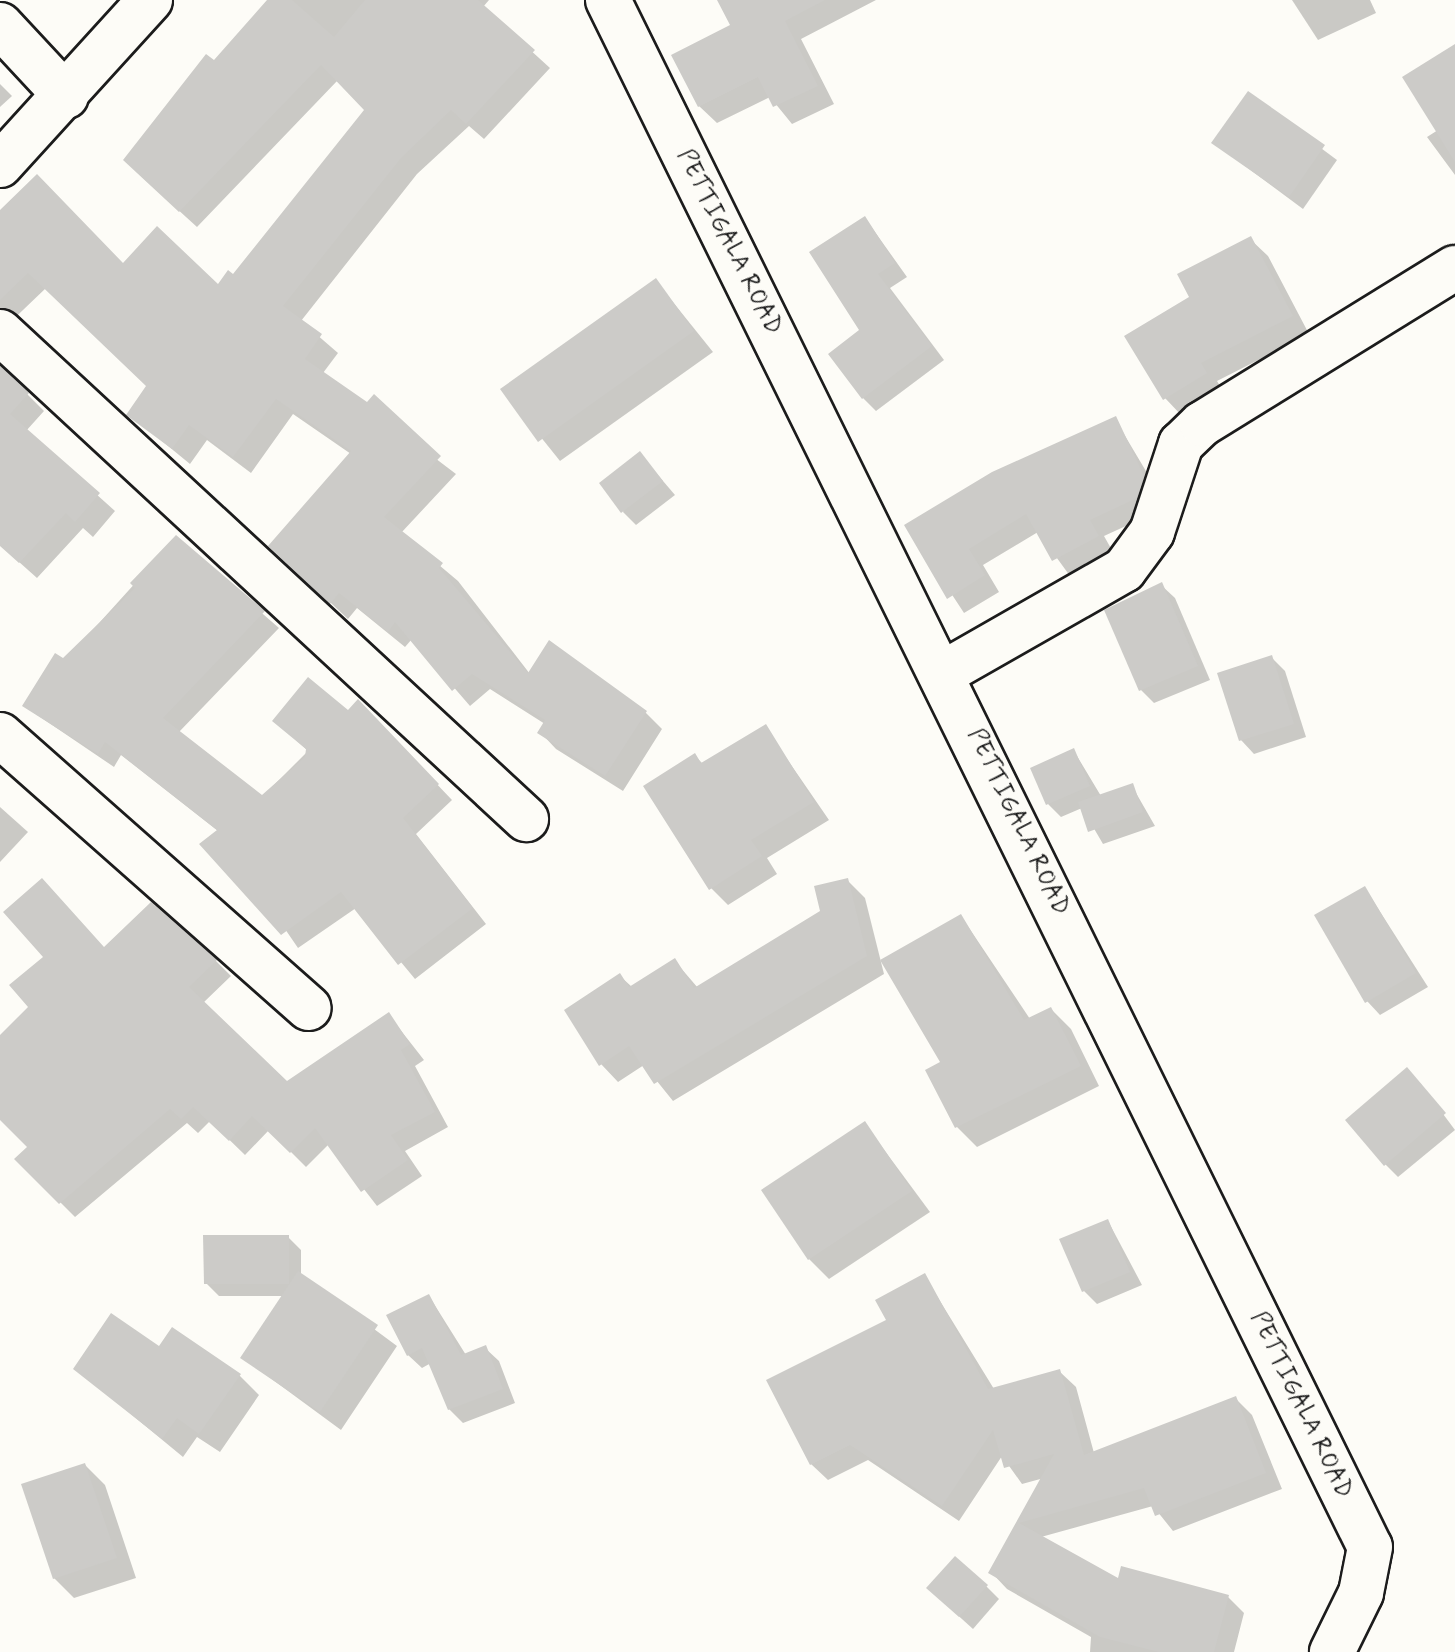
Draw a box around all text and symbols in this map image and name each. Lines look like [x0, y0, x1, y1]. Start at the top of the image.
street label: PETTIGALA ROAD [671, 146, 787, 338]
street label: PETTIGALA ROAD [961, 725, 1075, 919]
street label: PETTIGALA ROAD [1244, 1308, 1358, 1502]

